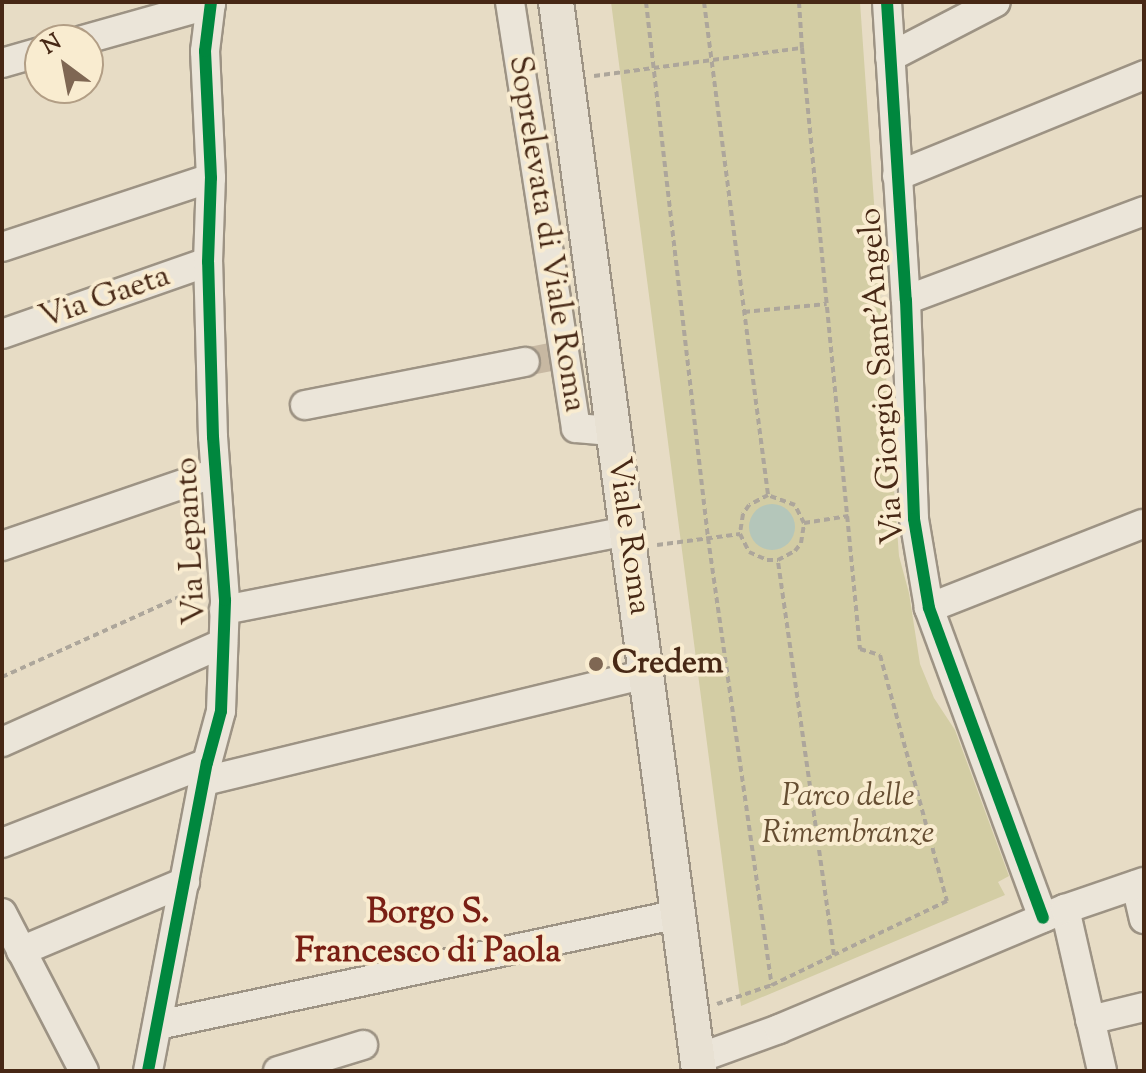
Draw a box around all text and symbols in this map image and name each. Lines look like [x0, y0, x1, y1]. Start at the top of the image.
north arrow [24, 24, 104, 104]
text: N [36, 27, 68, 64]
street label: Soprelevata di Viale Roma [499, 53, 593, 415]
street label: Via Giorgio Sant'Angelo [852, 206, 914, 546]
street label: Via Gaeta [35, 258, 175, 338]
street label: Viale Roma [598, 455, 658, 617]
street label: Via Lepanto [168, 456, 216, 626]
place label: Credem [612, 645, 723, 683]
marker: Credem [587, 655, 605, 673]
park label: Parco delle Rimembranze [762, 779, 934, 854]
district label: Borgo S. Francesco di Paola [295, 893, 561, 972]

